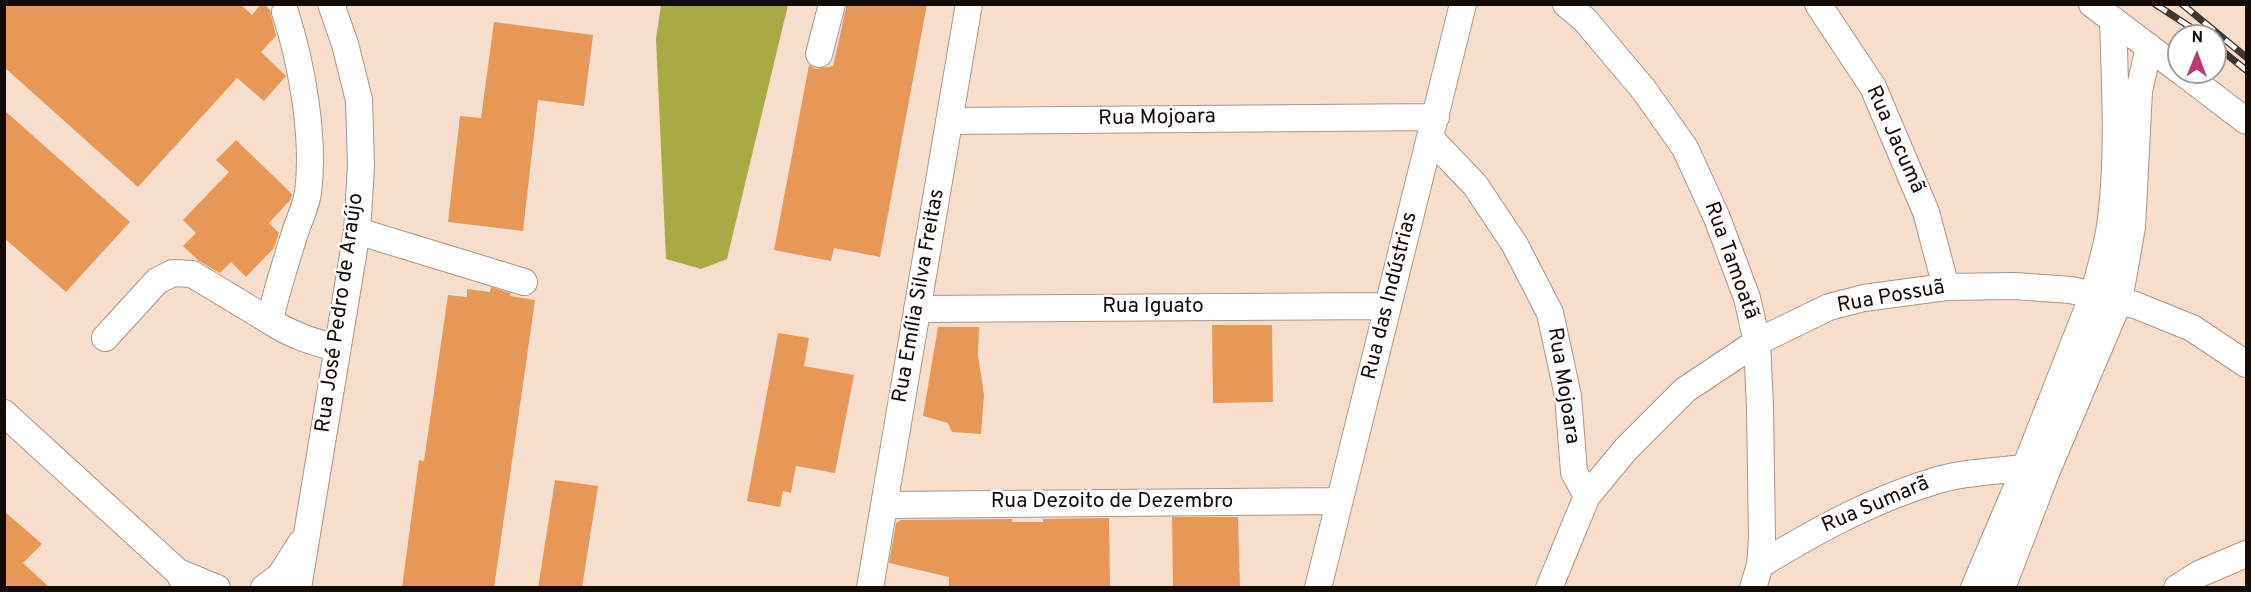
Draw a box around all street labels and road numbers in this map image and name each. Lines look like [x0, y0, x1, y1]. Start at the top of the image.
street label: Rua Jacumã [1859, 82, 1929, 198]
street label: Rua Mojoara [1098, 105, 1216, 133]
street label: Rua Emília Silva Freitas [889, 187, 951, 405]
street label: Rua José Pedro de Araújo [312, 192, 370, 434]
street label: Rua Tamoatã [1697, 199, 1763, 323]
street label: Rua das Indústrias [1358, 210, 1424, 382]
street label: Rua Possuã [1835, 276, 1947, 320]
street label: Rua Iguato [1102, 295, 1204, 321]
street label: Rua Mojoara [1540, 326, 1584, 446]
street label: Rua Sumarã [1819, 472, 1933, 540]
street label: Rua Dezoito de Dezembro [991, 490, 1233, 516]

